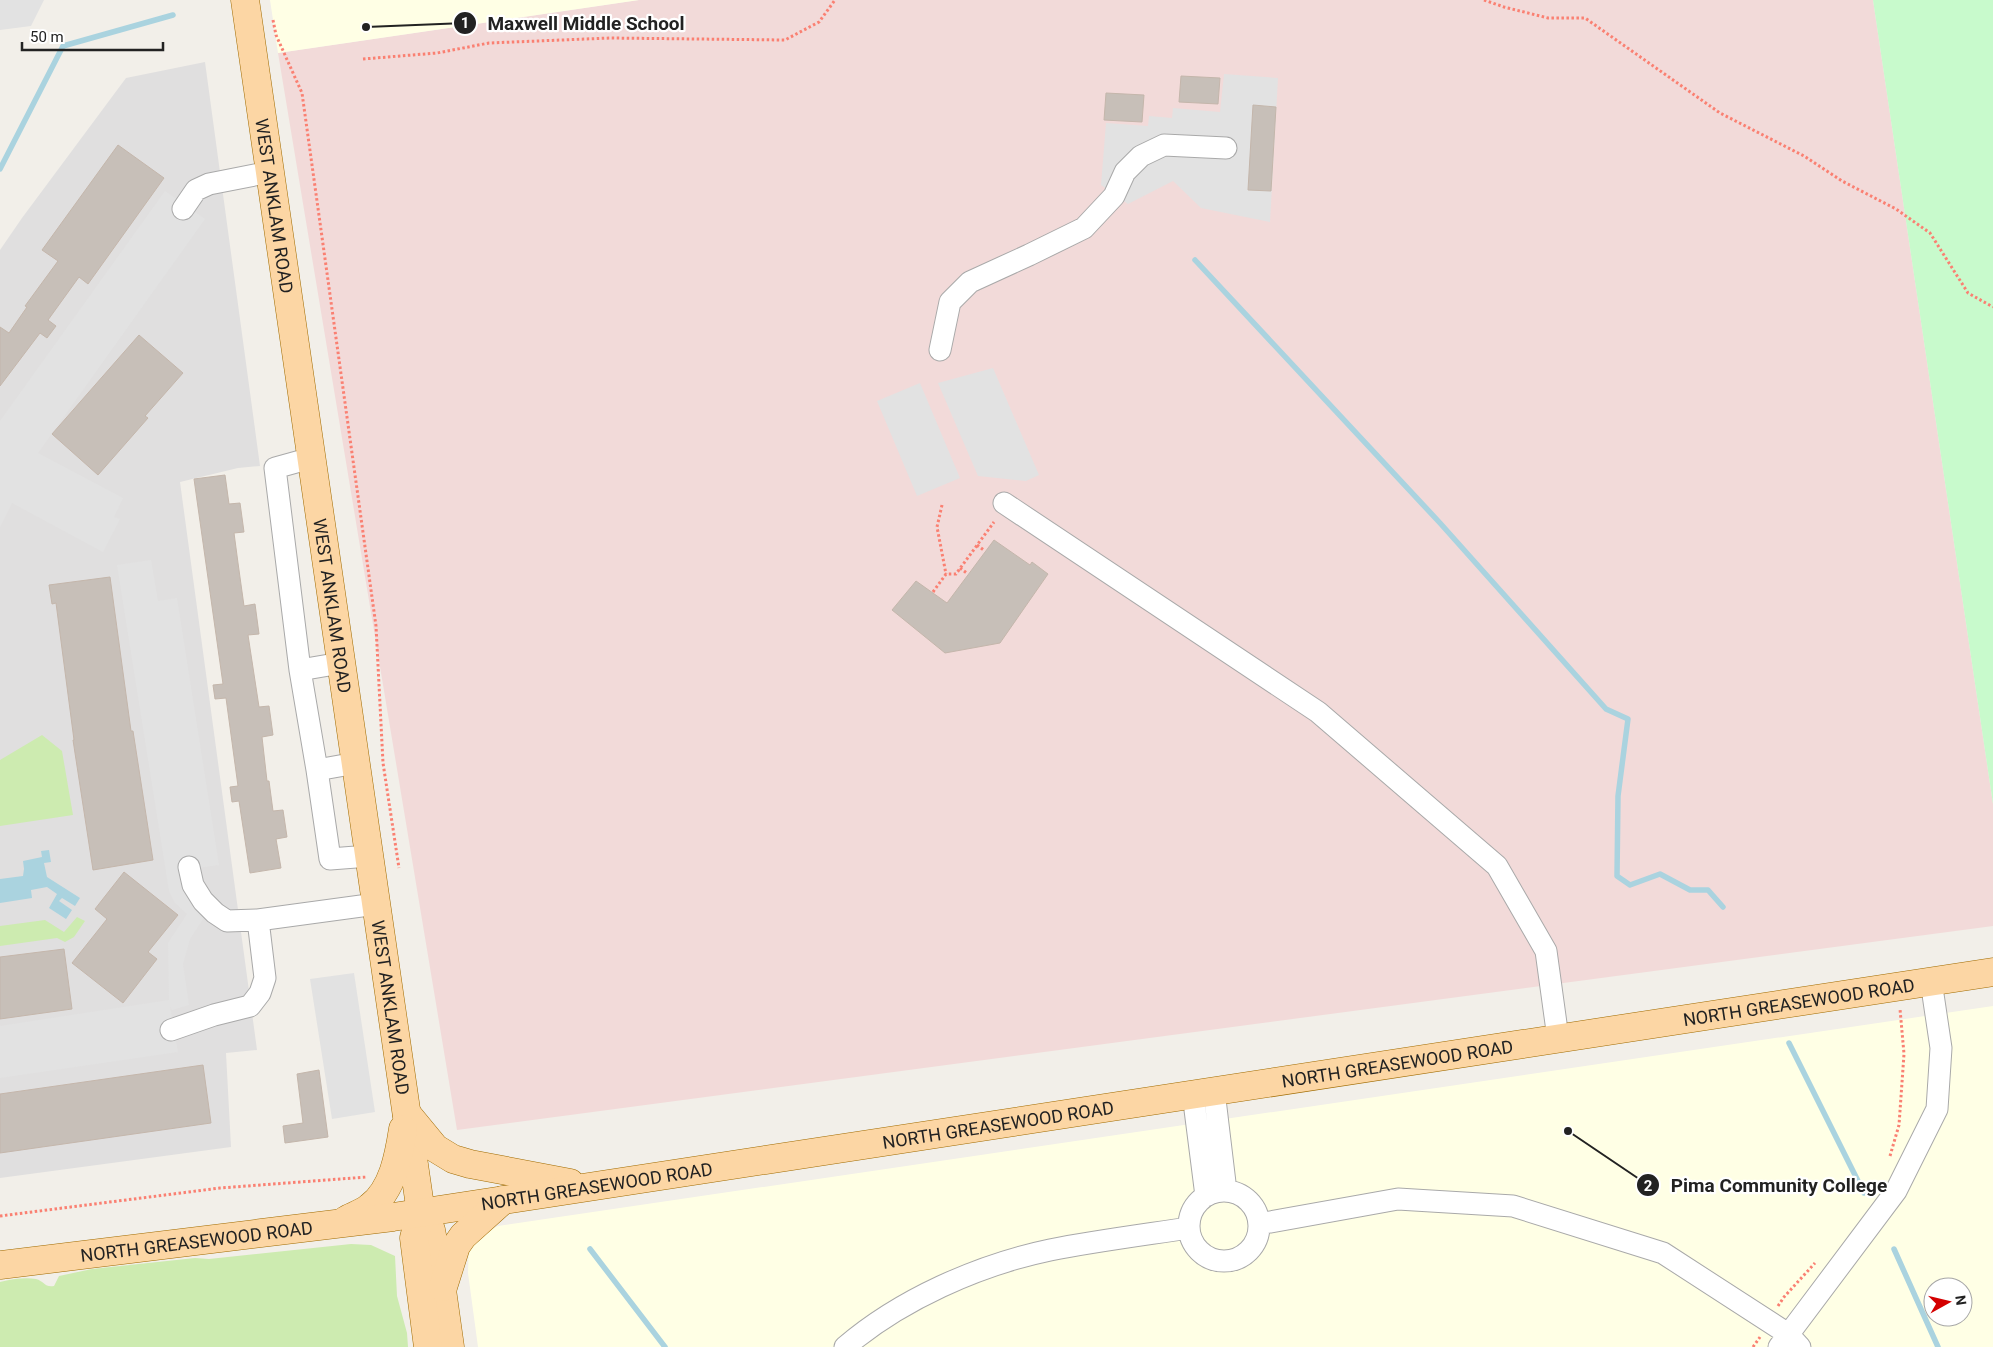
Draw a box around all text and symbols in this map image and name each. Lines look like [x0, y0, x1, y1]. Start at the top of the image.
callout: Maxwell Middle School [452, 6, 695, 40]
text: Maxwell Middle School [487, 12, 685, 35]
text: 1 [461, 14, 469, 32]
scale bar [22, 20, 164, 52]
text: 50 m [30, 28, 64, 46]
street label: WEST ANKLAM ROAD [252, 117, 298, 295]
street label: WEST ANKLAM ROAD [310, 517, 356, 694]
street label: WEST ANKLAM ROAD [368, 919, 414, 1096]
street label: NORTH GREASEWOOD ROAD [1682, 974, 1916, 1030]
street label: NORTH GREASEWOOD ROAD [1280, 1035, 1515, 1091]
street label: NORTH GREASEWOOD ROAD [881, 1096, 1115, 1152]
street label: NORTH GREASEWOOD ROAD [480, 1158, 714, 1214]
callout: Pima Community College [1636, 1168, 1897, 1202]
text: Pima Community College [1671, 1174, 1887, 1197]
text: 2 [1644, 1177, 1653, 1195]
street label: NORTH GREASEWOOD ROAD [79, 1216, 314, 1266]
north arrow [1923, 1277, 1973, 1327]
text: N [1952, 1294, 1969, 1306]

